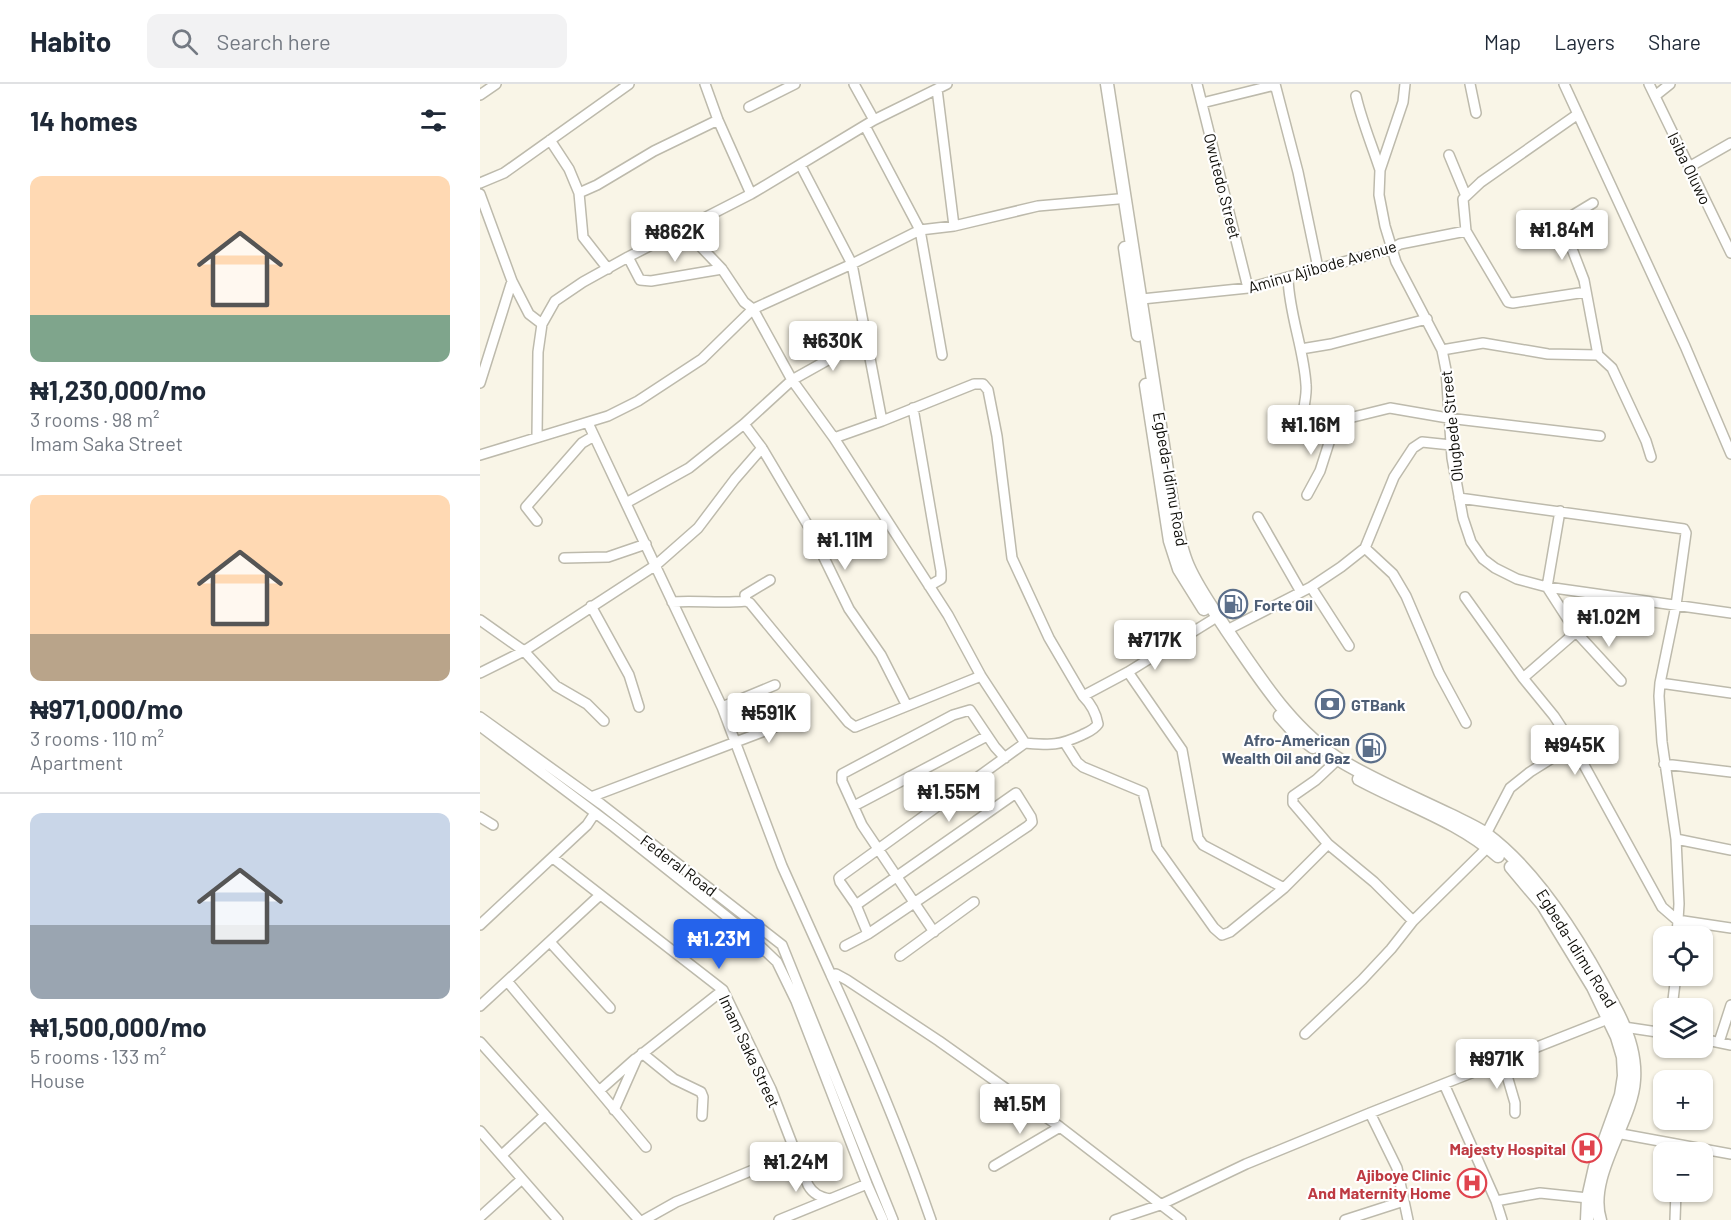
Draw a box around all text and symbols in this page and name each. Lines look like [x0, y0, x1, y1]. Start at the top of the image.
search box [147, 14, 567, 68]
text: Habito [30, 24, 111, 58]
icon: search [168, 25, 201, 58]
text: Search here [216, 28, 331, 54]
text: Map [1484, 29, 1521, 54]
text: Layers [1554, 29, 1615, 54]
text: Share [1648, 29, 1701, 54]
icon: filters [417, 104, 450, 137]
text: 14 homes [30, 105, 137, 136]
street label: Isiba Oluwo [1664, 129, 1716, 207]
street label: Owutedo Street [1201, 131, 1245, 241]
pin: ₦1.84M [1513, 210, 1611, 261]
pin: ₦862K [633, 212, 717, 263]
icon: home [186, 215, 294, 323]
text: ₦1.84M [1530, 217, 1594, 241]
text: ₦862K [645, 219, 705, 243]
street label: Aminu Ajibode Avenue [1245, 236, 1399, 296]
pin: ₦630K [791, 321, 875, 372]
text: ₦630K [803, 328, 863, 352]
street label: Olugbede Street [1436, 369, 1466, 483]
text: ₦1,230,000/mo [30, 374, 206, 405]
pin: ₦1.16M [1262, 405, 1360, 456]
text: 3 rooms · 98 m² [30, 407, 160, 431]
street label: Egbeda-Idimu Road [1150, 410, 1192, 548]
text: ₦1.16M [1281, 412, 1341, 436]
text: Imam Saka Street [30, 431, 183, 455]
pin: ₦1.11M [796, 520, 894, 571]
text: ₦1.11M [817, 527, 873, 551]
icon: home [186, 534, 294, 642]
fuel station icon: Forte Oil [1217, 588, 1249, 620]
place label: Forte Oil [1254, 595, 1313, 614]
pin: ₦1.02M [1560, 597, 1658, 648]
text: ₦1.02M [1577, 604, 1641, 628]
pin: ₦717K [1113, 620, 1197, 671]
text: ₦717K [1128, 627, 1182, 651]
bank icon: GTBank [1314, 688, 1346, 720]
text: ₦971,000/mo [30, 693, 183, 724]
pin: ₦591K [727, 693, 811, 744]
place label: GTBank [1351, 695, 1406, 714]
text: ₦591K [741, 700, 797, 724]
pin: ₦945K [1533, 725, 1617, 776]
text: 3 rooms · 110 m² [30, 726, 164, 750]
place label: Afro-American Wealth Oil and Gaz [1222, 730, 1350, 767]
fuel station icon: Afro-American Wealth Oil and Gaz [1355, 732, 1387, 764]
text: ₦945K [1545, 732, 1605, 756]
text: Apartment [30, 750, 123, 774]
pin: ₦1.55M [900, 772, 998, 823]
text: ₦1.55M [918, 779, 980, 803]
street label: Federal Road [637, 830, 721, 900]
icon: home [186, 852, 294, 960]
street label: Egbeda-Idimu Road [1533, 885, 1621, 1011]
pin: ₦1.23M [670, 919, 768, 970]
text: ₦1.23M [688, 926, 750, 950]
map controls [1653, 926, 1713, 1202]
button: locate [1653, 926, 1713, 986]
street label: Imam Saka Street [716, 992, 784, 1110]
button: layers [1653, 998, 1713, 1058]
text: ₦1,500,000/mo [30, 1011, 207, 1042]
pin: ₦971K [1455, 1039, 1539, 1090]
text: 5 rooms · 133 m² [30, 1044, 166, 1068]
text: ₦971K [1470, 1046, 1524, 1070]
text: House [30, 1068, 85, 1092]
button: + [1653, 1070, 1713, 1130]
pin: ₦1.5M [978, 1084, 1062, 1135]
text: ₦1.5M [994, 1091, 1046, 1115]
hospital icon: Majesty Hospital [1571, 1132, 1603, 1164]
place label: Majesty Hospital [1449, 1139, 1566, 1158]
pin: ₦1.24M [747, 1142, 845, 1193]
button: − [1653, 1142, 1713, 1202]
text: ₦1.24M [764, 1149, 828, 1173]
place label: Ajiboye Clinic And Maternity Home [1308, 1165, 1451, 1202]
hospital icon: Ajiboye Clinic And Maternity Home [1456, 1167, 1488, 1199]

